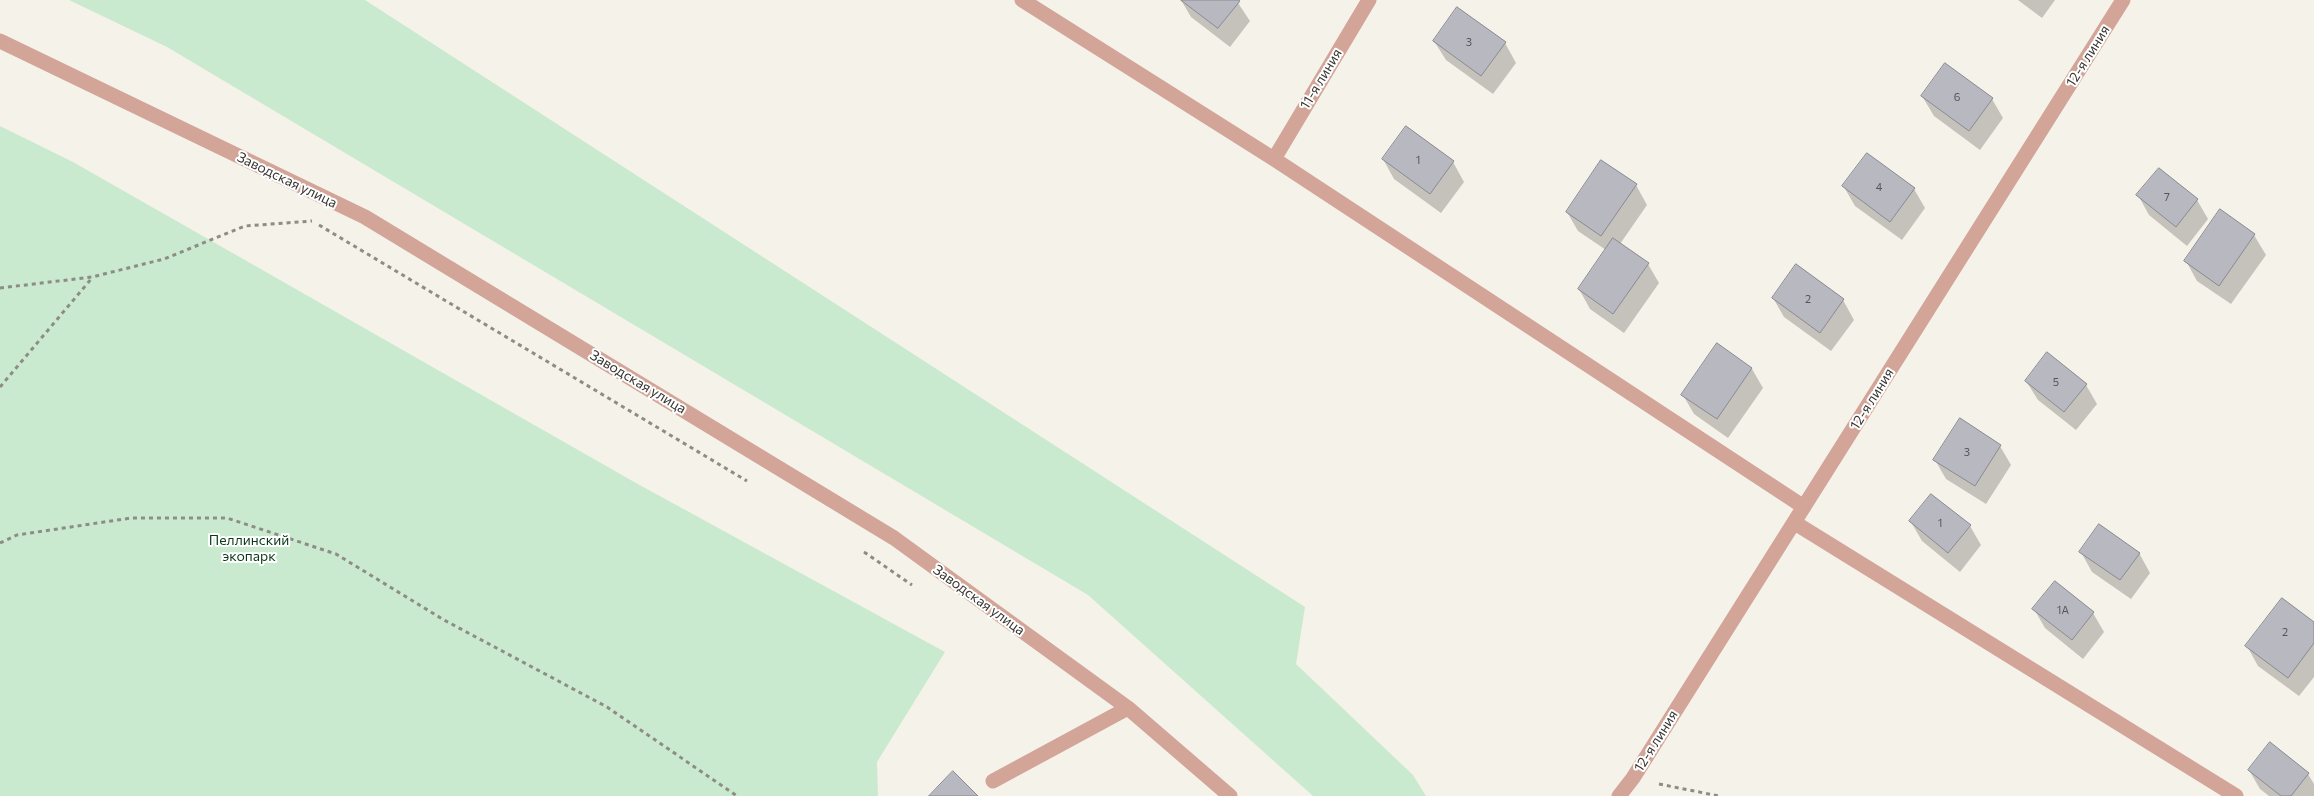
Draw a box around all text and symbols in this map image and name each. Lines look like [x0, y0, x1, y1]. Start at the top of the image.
street label: 12-я линия [2063, 22, 2113, 90]
house number: 3 [1466, 35, 1472, 49]
street label: 11-я линия [1296, 46, 1346, 112]
house number: 6 [1954, 90, 1960, 104]
street label: Заводская улица [234, 149, 340, 211]
house number: 1 [1416, 153, 1420, 167]
house number: 4 [1876, 180, 1882, 194]
house number: 7 [2164, 190, 2170, 204]
house number: 2 [1805, 292, 1811, 306]
street label: Заводская улица [587, 347, 689, 417]
street label: 12-я линия [1847, 365, 1897, 433]
house number: 5 [2053, 375, 2059, 389]
house number: 3 [1964, 445, 1970, 459]
house number: 1 [1938, 516, 1942, 530]
park label: Пеллинский экопарк [209, 532, 289, 564]
street label: Заводская улица [930, 561, 1028, 639]
house number: 1А [2057, 603, 2069, 617]
house number: 2 [2282, 625, 2288, 639]
street label: 12-я линия [1631, 707, 1681, 775]

